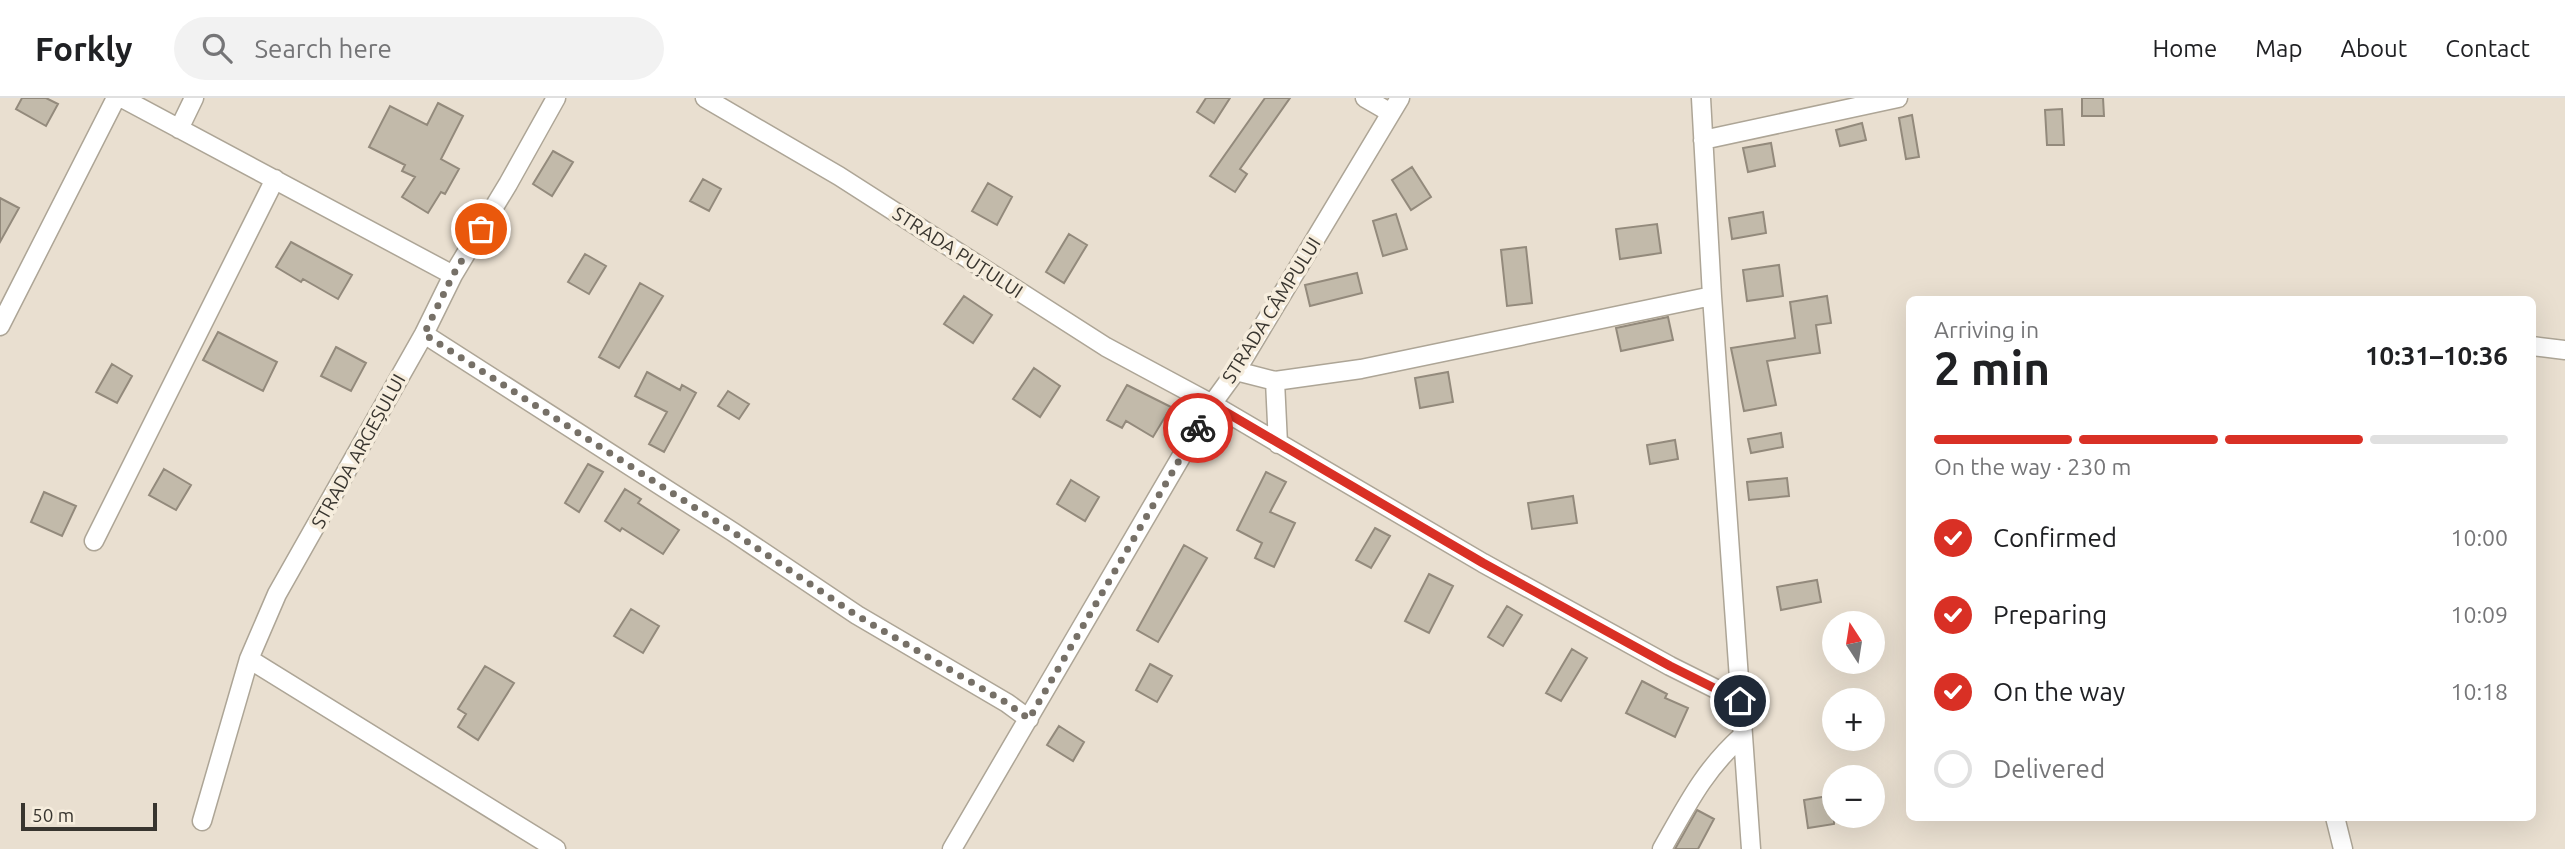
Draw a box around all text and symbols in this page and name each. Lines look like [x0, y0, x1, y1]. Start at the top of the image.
search box [174, 17, 664, 80]
icon: search [198, 29, 236, 67]
text: Forkly [35, 30, 132, 67]
text: Search here [254, 34, 392, 63]
text: Home [2152, 35, 2217, 62]
text: Map [2255, 35, 2302, 62]
text: About [2340, 35, 2407, 62]
text: Contact [2445, 35, 2530, 62]
pin [451, 199, 511, 259]
street label: STRADA PUȚULUI [889, 202, 1027, 302]
icon: bag [462, 210, 500, 248]
street label: STRADA CÂMPULUI [1217, 233, 1325, 387]
text: Arriving in [1934, 317, 2039, 342]
text: 10:31–10:36 [2365, 341, 2508, 370]
text: 2 min [1934, 342, 2050, 394]
street label: STRADA ARGEȘULUI [306, 370, 410, 532]
courier [1163, 393, 1233, 463]
icon: bike [1179, 409, 1217, 447]
text: On the way · 230 m [1934, 454, 2131, 479]
icon: check [1934, 519, 1972, 557]
text: Confirmed [1993, 523, 2117, 552]
text: 10:00 [2450, 525, 2508, 550]
icon: check [1934, 596, 1972, 634]
text: Preparing [1993, 600, 2107, 629]
text: 10:09 [2450, 602, 2508, 627]
north arrow [1822, 611, 1885, 674]
map controls [1822, 611, 1885, 828]
pin [1710, 671, 1770, 731]
icon: check [1934, 673, 1972, 711]
text: On the way [1993, 677, 2125, 706]
text: 10:18 [2450, 679, 2508, 704]
icon: home [1721, 682, 1759, 720]
button: + [1822, 688, 1885, 751]
text: Delivered [1993, 754, 2105, 783]
button: − [1822, 765, 1885, 828]
scale bar [21, 800, 158, 832]
text: 50 m [32, 804, 74, 826]

